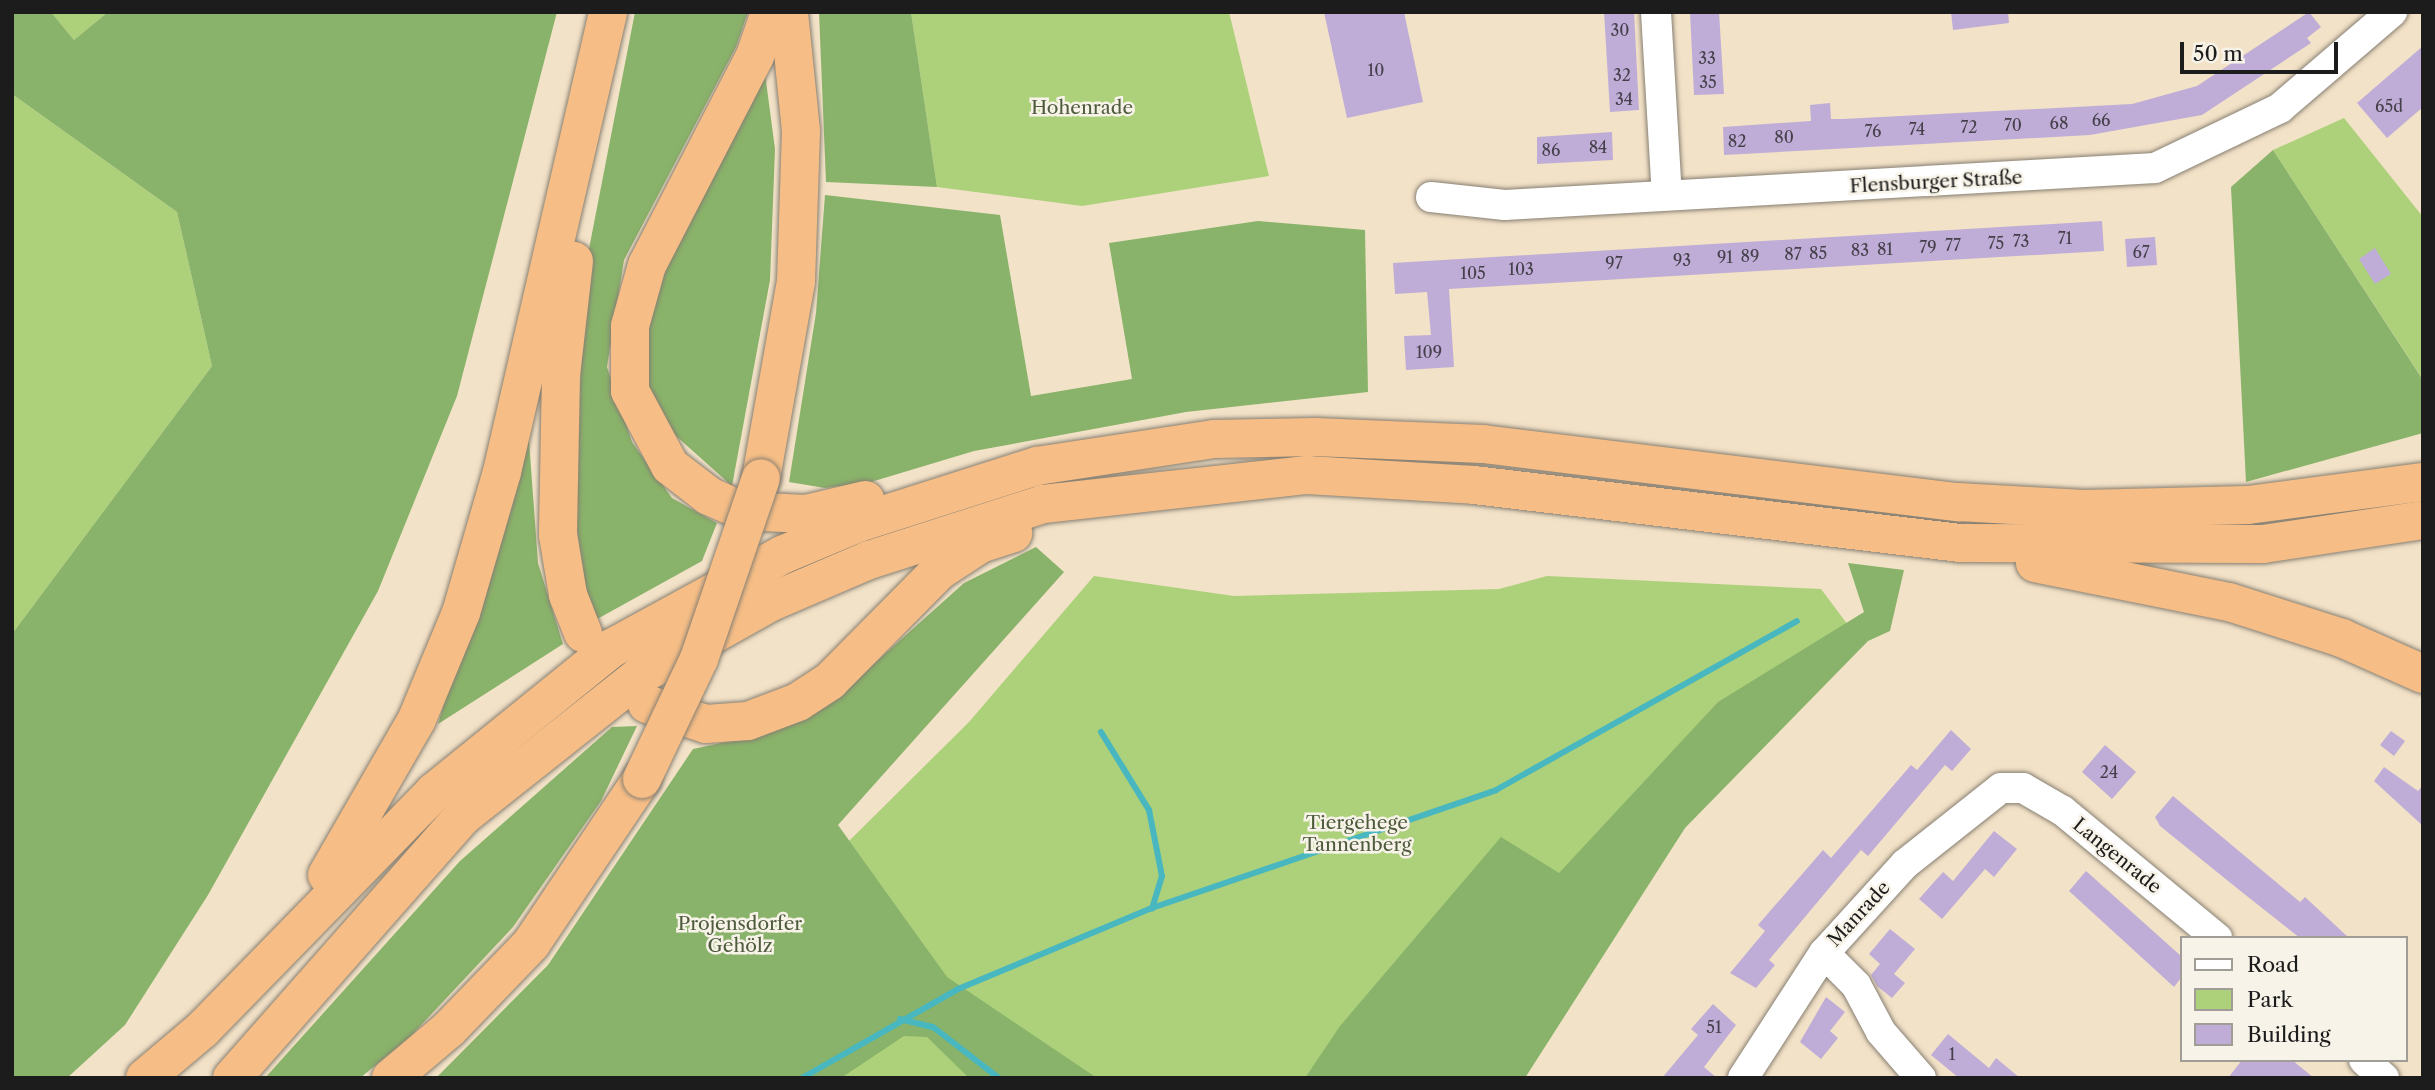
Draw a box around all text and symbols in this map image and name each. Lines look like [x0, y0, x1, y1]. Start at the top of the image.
house number: 30 [1611, 20, 1629, 40]
scale bar [2183, 28, 2340, 72]
text: 50 m [2193, 41, 2243, 66]
house number: 33 [1698, 48, 1716, 68]
house number: 10 [1368, 60, 1384, 80]
house number: 32 [1613, 65, 1631, 85]
house number: 35 [1699, 72, 1717, 92]
house number: 34 [1615, 89, 1633, 109]
house number: 65d [2375, 96, 2403, 116]
park label: Hohenrade [1031, 97, 1133, 119]
house number: 66 [2092, 110, 2110, 130]
house number: 68 [2050, 113, 2068, 133]
house number: 70 [2004, 115, 2022, 135]
house number: 72 [1960, 117, 1978, 137]
house number: 74 [1909, 119, 1925, 139]
house number: 76 [1865, 121, 1881, 141]
house number: 80 [1774, 127, 1794, 147]
house number: 82 [1728, 131, 1746, 151]
house number: 84 [1589, 137, 1607, 157]
house number: 86 [1542, 140, 1560, 160]
street label: Flensburger Straße [1849, 166, 2023, 198]
house number: 71 [2058, 228, 2072, 248]
house number: 73 [2013, 231, 2029, 251]
house number: 75 [1988, 233, 2004, 253]
house number: 77 [1945, 235, 1961, 255]
house number: 79 [1919, 237, 1937, 257]
house number: 81 [1877, 239, 1893, 259]
house number: 83 [1851, 240, 1869, 260]
house number: 67 [2132, 242, 2150, 262]
house number: 85 [1809, 243, 1827, 263]
house number: 87 [1784, 244, 1802, 264]
house number: 89 [1741, 246, 1759, 266]
house number: 91 [1717, 247, 1733, 267]
house number: 93 [1673, 250, 1691, 270]
house number: 97 [1605, 253, 1623, 273]
house number: 103 [1508, 259, 1534, 279]
house number: 105 [1460, 263, 1486, 283]
house number: 109 [1416, 342, 1442, 362]
house number: 24 [2100, 762, 2118, 782]
park label: Tiergehege Tannenberg [1303, 812, 1411, 856]
street label: Langenrade [2068, 813, 2166, 899]
street label: Manrade [1823, 877, 1895, 951]
park label: Projensdorfer Gehölz [678, 913, 802, 957]
legend [2180, 936, 2407, 1062]
text: Road [2247, 952, 2299, 977]
text: Park [2247, 987, 2293, 1012]
house number: 51 [1706, 1017, 1722, 1037]
text: Building [2247, 1022, 2331, 1047]
house number: 1 [1949, 1044, 1955, 1064]

